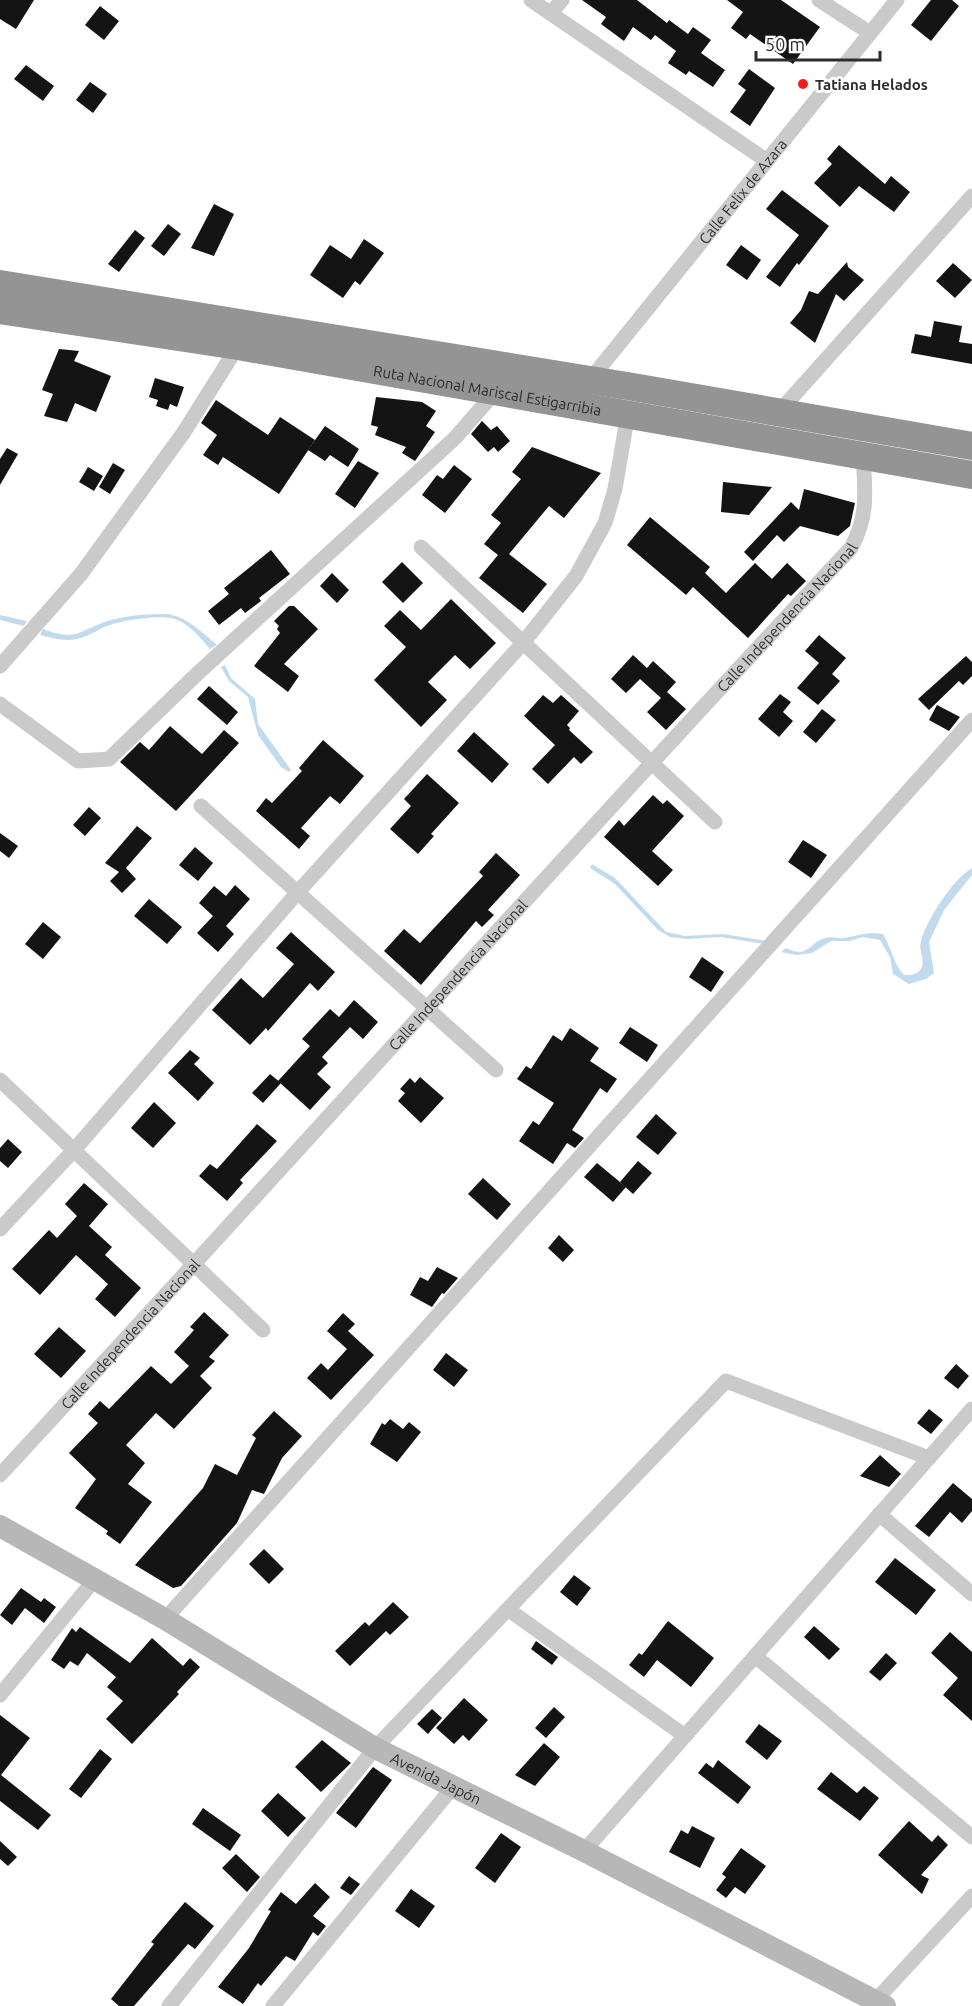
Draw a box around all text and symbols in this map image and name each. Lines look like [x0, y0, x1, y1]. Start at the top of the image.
scale bar [756, 24, 880, 62]
text: 50 m [765, 34, 805, 54]
place label: Tatiana Helados [815, 76, 928, 93]
marker: Tatiana Helados [796, 77, 810, 91]
street label: Calle Felix de Azara [695, 135, 790, 247]
street label: Ruta Nacional Mariscal Estigarribia [372, 361, 603, 418]
street label: Calle Independencia Nacional [713, 540, 861, 695]
street label: Calle Independencia Nacional [385, 896, 530, 1053]
street label: Calle Independencia Nacional [57, 1255, 203, 1412]
street label: Avenida Japón [388, 1749, 484, 1808]

